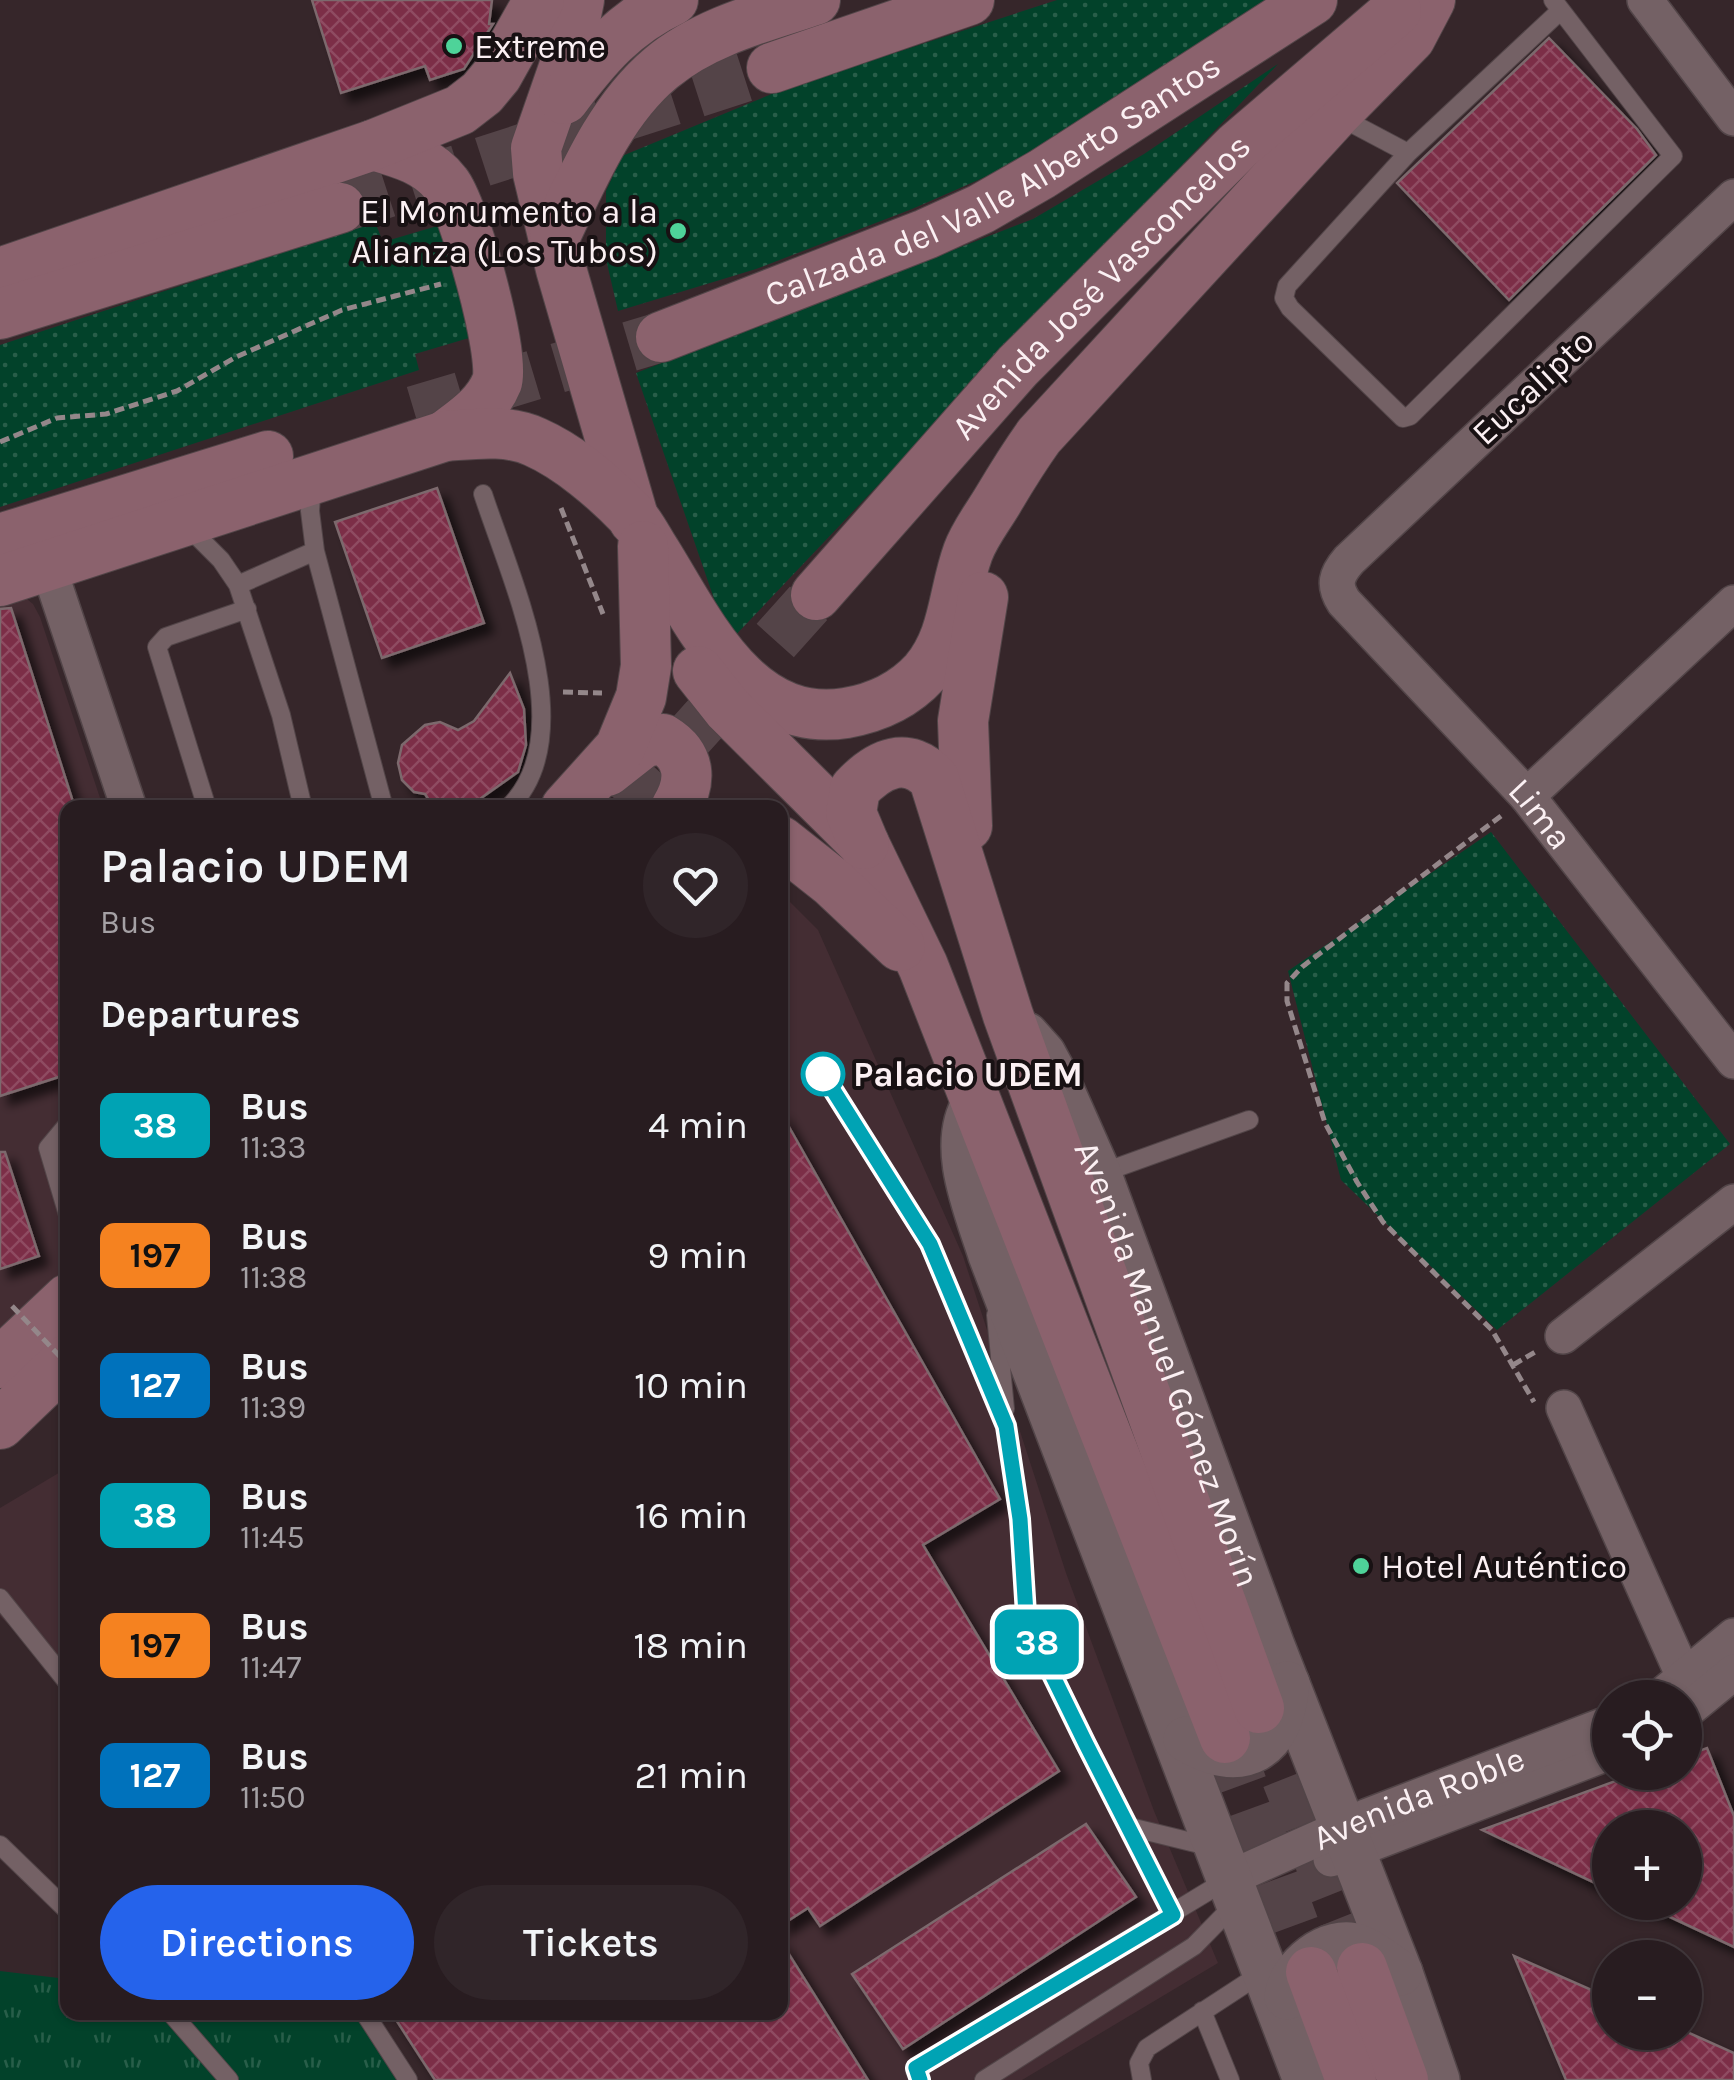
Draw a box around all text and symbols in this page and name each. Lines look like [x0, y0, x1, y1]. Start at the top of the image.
place label: Extreme [474, 26, 606, 67]
marker: Extreme [443, 35, 465, 57]
street label: Calzada del Valle Alberto Santos [759, 44, 1228, 315]
street label: Avenida José Vasconcelos [943, 125, 1259, 448]
place label: El Monumento a la Alianza (Los Tubos) [351, 191, 658, 272]
marker: El Monumento a la Alianza (Los Tubos) [667, 220, 689, 242]
street label: Eucalipto [1464, 320, 1602, 454]
street label: Lima [1500, 770, 1581, 857]
button: heart [643, 833, 748, 938]
text: Palacio UDEM [100, 838, 411, 894]
text: Bus [100, 904, 156, 941]
text: Departures [100, 992, 300, 1037]
marker: Palacio UDEM [802, 1053, 844, 1095]
place label: Palacio UDEM [853, 1054, 1083, 1095]
text: Bus [240, 1084, 309, 1129]
text: 4 min [648, 1103, 748, 1148]
text: 38 [133, 1105, 177, 1146]
text: 11:33 [240, 1129, 306, 1166]
street label: Avenida Manuel Gómez Morín [1066, 1135, 1269, 1593]
text: Bus [240, 1214, 309, 1259]
text: 9 min [647, 1233, 748, 1278]
text: 197 [129, 1235, 181, 1276]
text: 11:38 [240, 1259, 307, 1296]
text: Bus [240, 1344, 309, 1389]
text: 10 min [634, 1363, 748, 1408]
text: 127 [129, 1365, 181, 1406]
text: 11:39 [240, 1389, 306, 1426]
text: Bus [240, 1474, 309, 1519]
text: 16 min [635, 1493, 748, 1538]
text: 38 [133, 1495, 177, 1536]
text: 11:45 [240, 1519, 304, 1556]
place label: Hotel Auténtico [1381, 1546, 1627, 1587]
marker: Hotel Auténtico [1350, 1555, 1372, 1577]
text: Bus [240, 1604, 309, 1649]
line badge: 38 [992, 1610, 1082, 1674]
text: 38 [1015, 1622, 1059, 1663]
text: 18 min [633, 1623, 748, 1668]
text: 197 [129, 1625, 181, 1666]
text: 11:47 [240, 1649, 301, 1686]
map controls [1592, 1680, 1702, 2050]
button: locate [1592, 1680, 1702, 1790]
text: Bus [240, 1734, 309, 1779]
street label: Avenida Roble [1306, 1737, 1530, 1859]
text: 21 min [635, 1753, 748, 1798]
text: 127 [129, 1755, 181, 1796]
text: 11:50 [240, 1779, 306, 1816]
button: + [1592, 1810, 1702, 1920]
button: Directions [100, 1885, 414, 2000]
button: Tickets [434, 1885, 748, 2000]
button: − [1592, 1940, 1702, 2050]

